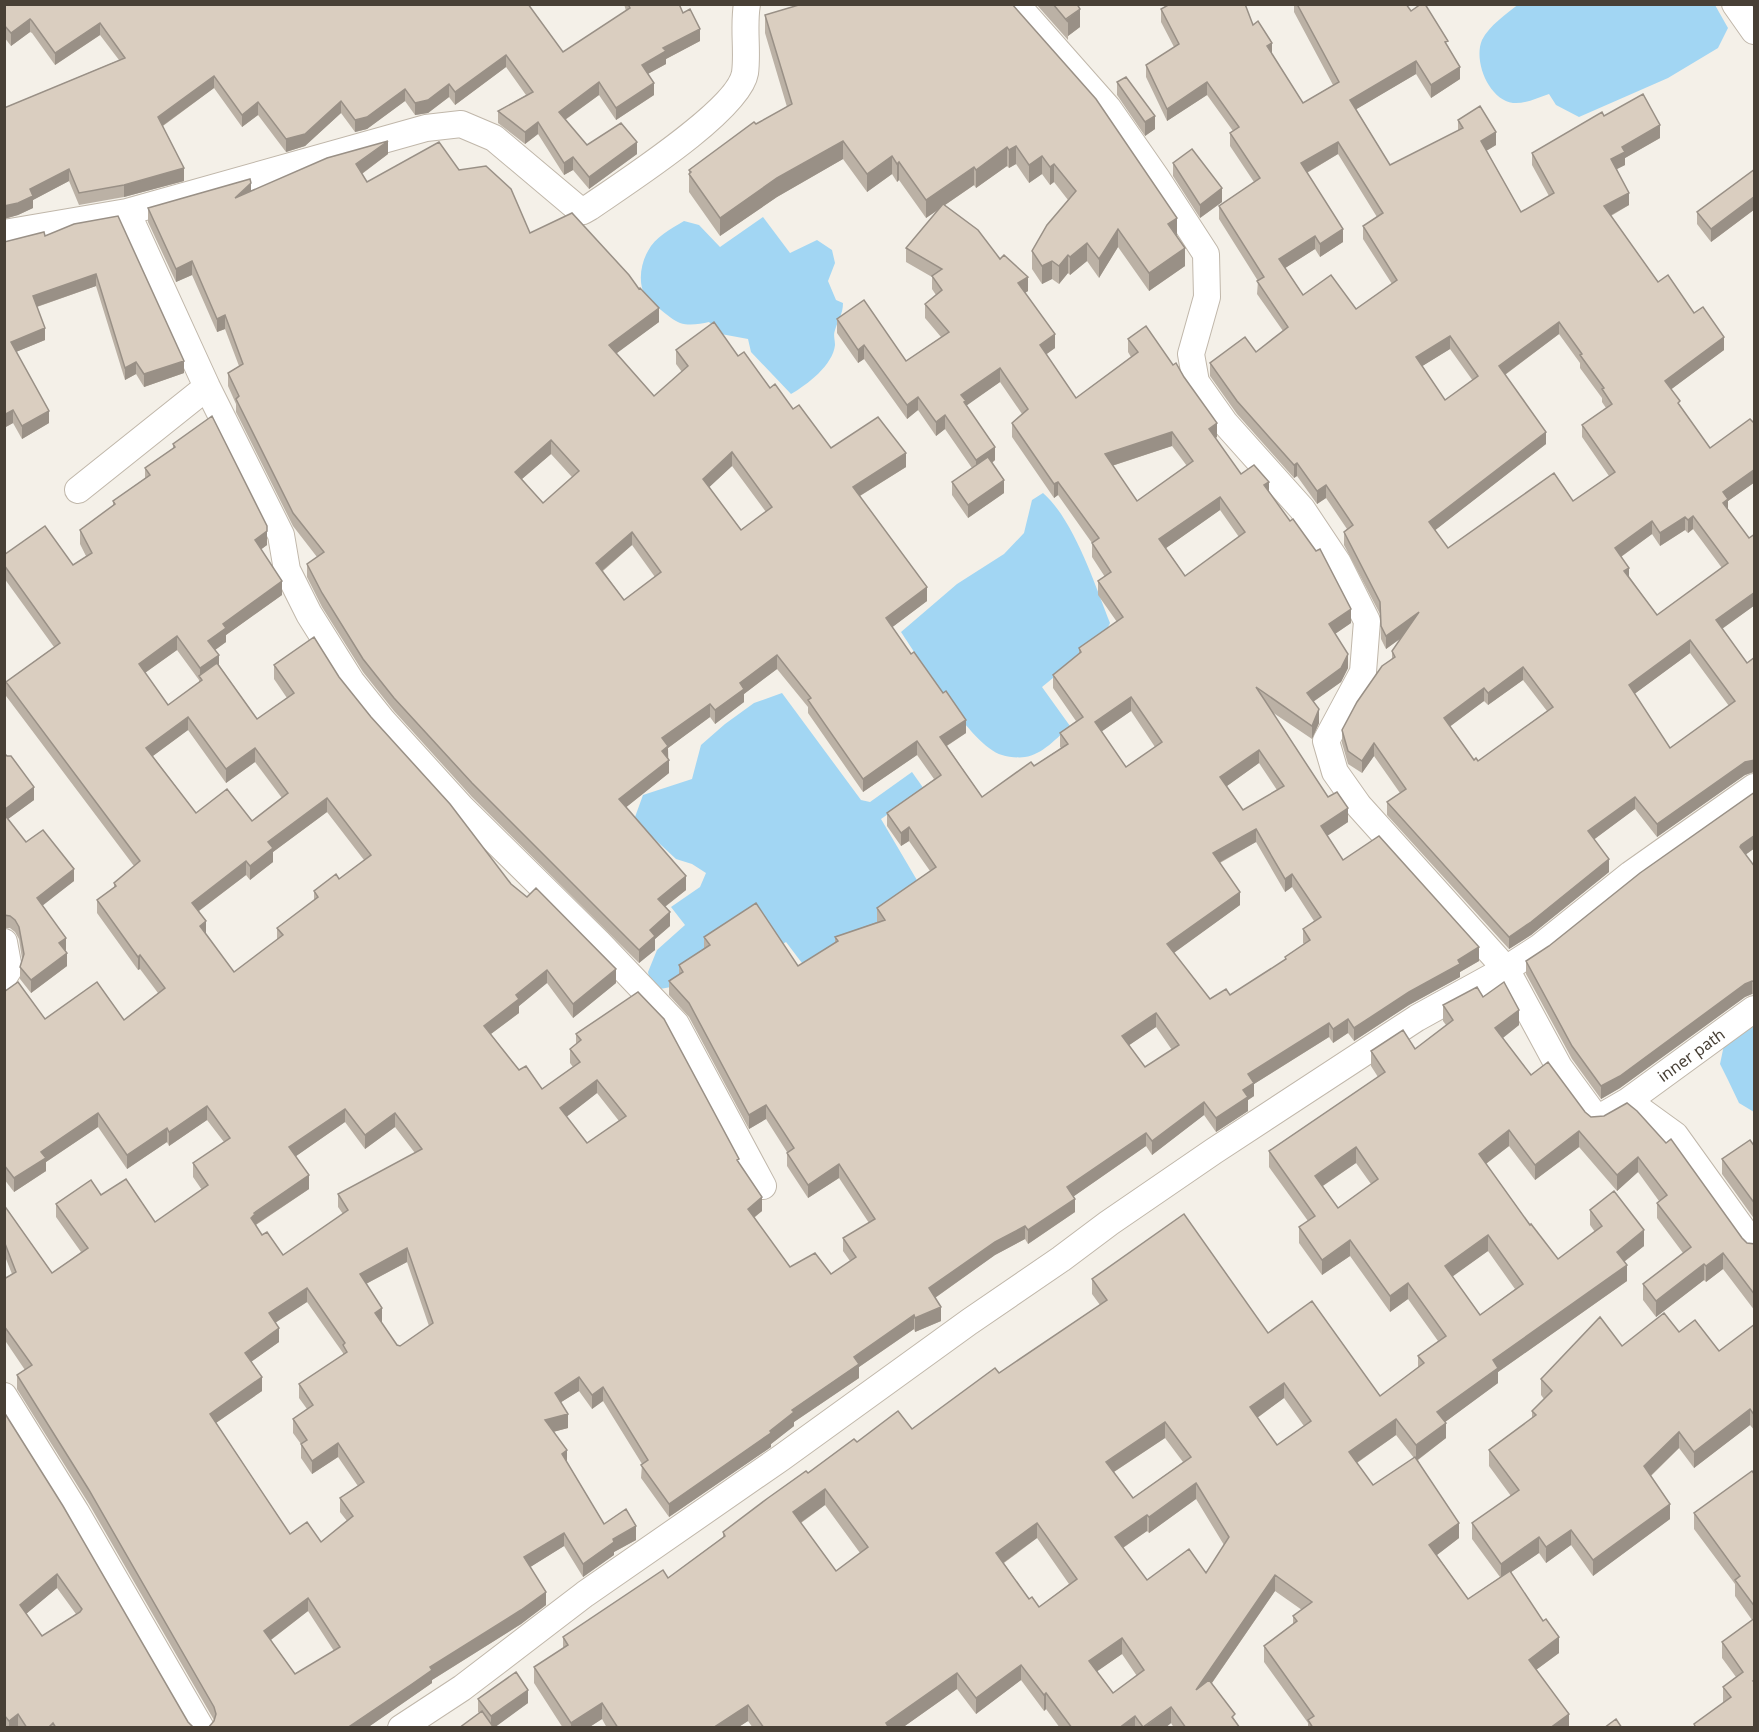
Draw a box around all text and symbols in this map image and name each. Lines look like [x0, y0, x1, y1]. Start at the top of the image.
street label: inner path [1653, 1023, 1729, 1087]

